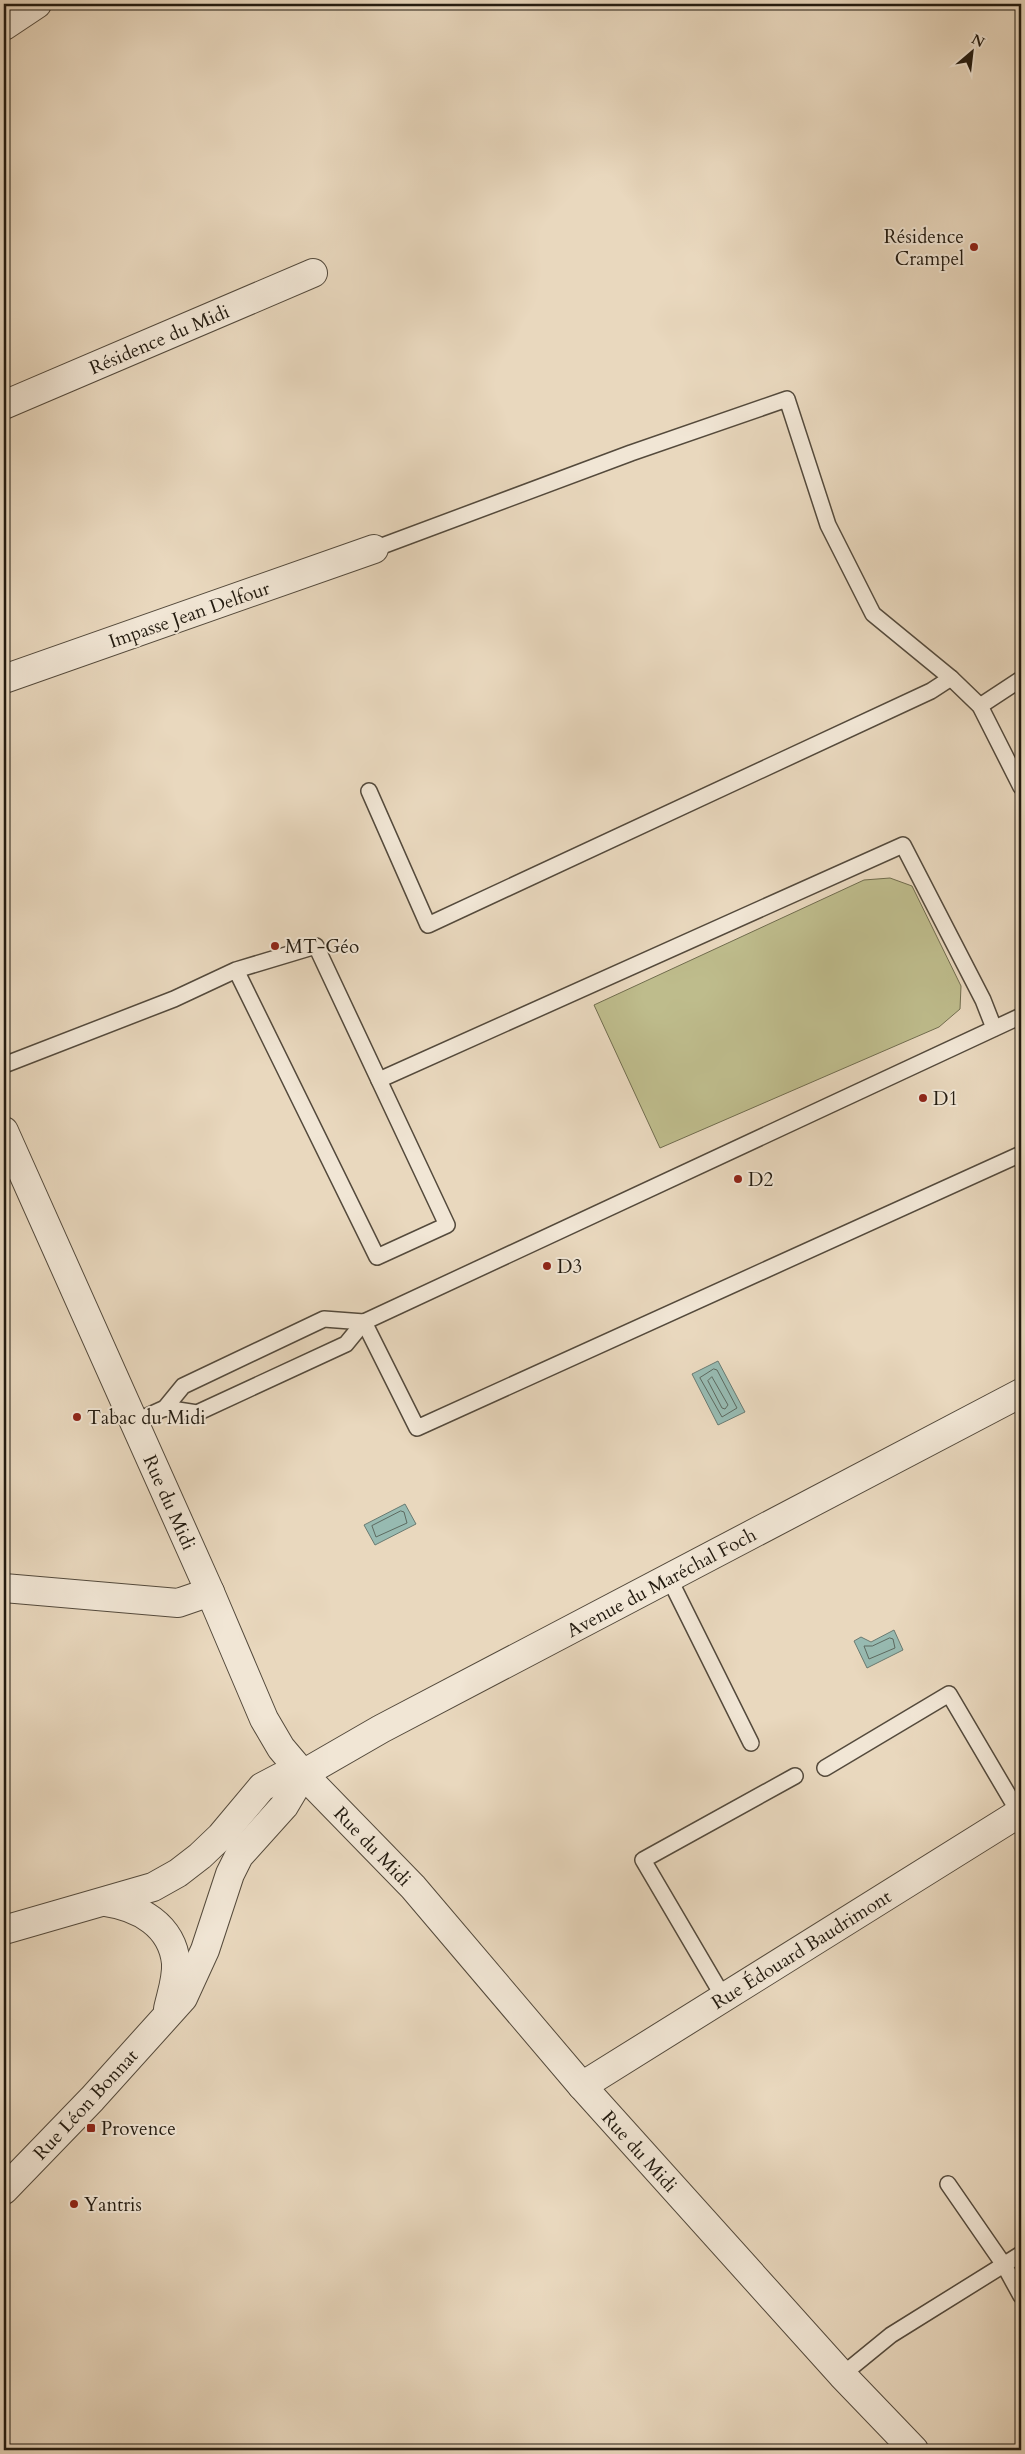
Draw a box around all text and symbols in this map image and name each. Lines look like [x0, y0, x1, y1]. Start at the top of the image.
north arrow [948, 28, 998, 78]
text: N [968, 30, 988, 52]
place label: Résidence Crampel [884, 224, 964, 272]
marker: Résidence Crampel [968, 241, 980, 253]
street label: Résidence du Midi [85, 299, 233, 381]
street label: Impasse Jean Delfour [105, 575, 273, 655]
place label: MT-Géo [285, 934, 359, 960]
marker: MT-Géo [269, 940, 281, 952]
place label: D1 [933, 1086, 958, 1112]
marker: D1 [917, 1092, 929, 1104]
place label: D2 [748, 1167, 773, 1193]
marker: D2 [732, 1173, 744, 1185]
place label: D3 [557, 1254, 582, 1280]
marker: D3 [541, 1260, 553, 1272]
place label: Tabac du Midi [87, 1405, 206, 1431]
marker: Tabac du Midi [71, 1411, 83, 1423]
street label: Rue du Midi [137, 1451, 202, 1554]
street label: Avenue du Maréchal Foch [562, 1522, 761, 1644]
street label: Rue du Midi [328, 1801, 417, 1892]
street label: Rue Édouard Baudrimont [707, 1884, 896, 2016]
street label: Rue Léon Bonnat [28, 2044, 144, 2166]
street label: Rue du Midi [596, 2105, 683, 2198]
place label: Provence [101, 2116, 176, 2142]
marker: Provence [85, 2122, 97, 2134]
place label: Yantris [84, 2192, 142, 2218]
marker: Yantris [68, 2198, 80, 2210]

